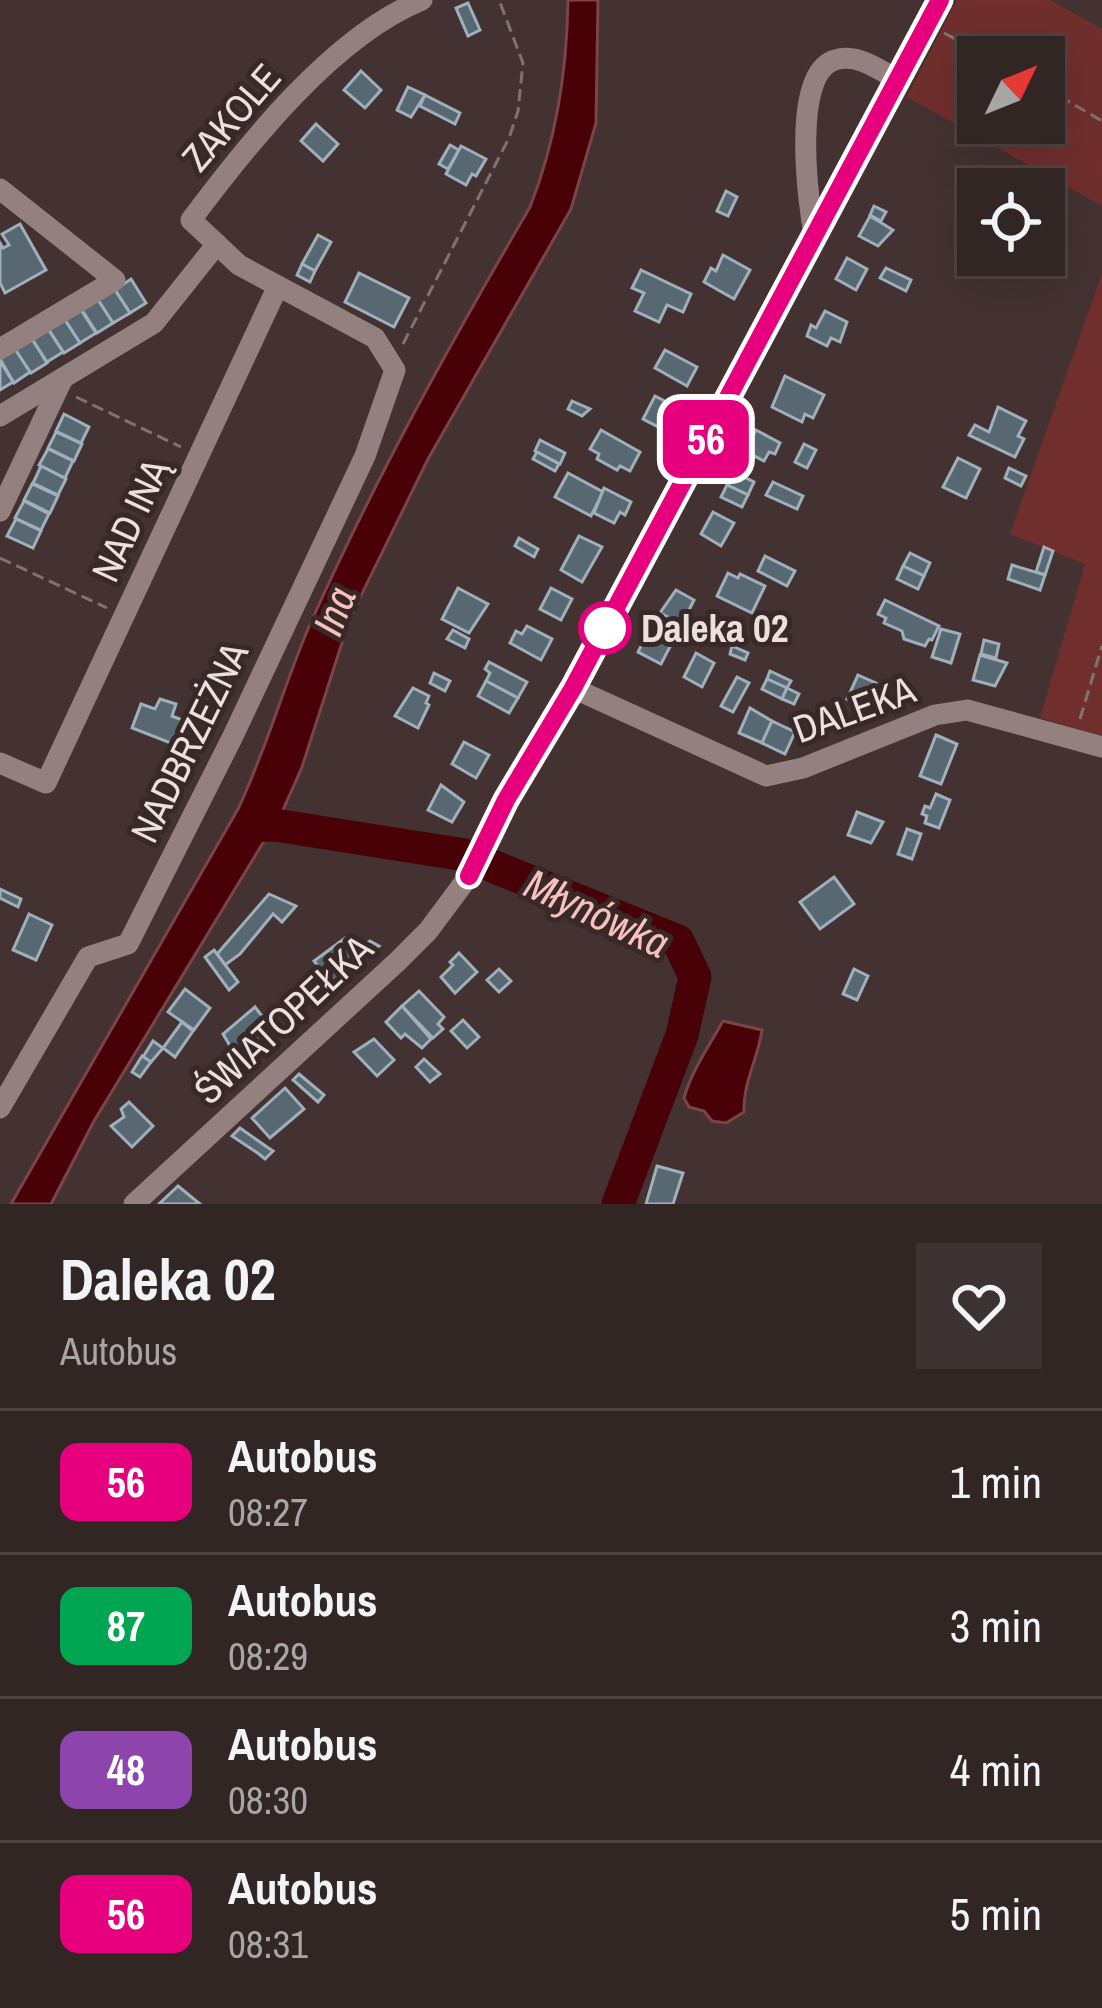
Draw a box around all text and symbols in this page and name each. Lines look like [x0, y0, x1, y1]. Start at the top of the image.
north arrow [957, 36, 1065, 144]
map controls [957, 36, 1065, 276]
street label: ZAKOLE [170, 52, 292, 182]
button: locate [957, 168, 1065, 276]
line badge: 56 [652, 400, 760, 478]
text: 56 [687, 411, 725, 467]
street label: NAD INĄ [79, 449, 182, 590]
water label: Ina [299, 579, 369, 643]
place label: Daleka 02 [641, 602, 789, 654]
marker: Daleka 02 [580, 603, 630, 653]
street label: NADBRZEŻNA [118, 633, 260, 851]
street label: DALEKA [786, 663, 923, 755]
water label: Młynówka [516, 855, 678, 971]
street label: ŚWIATOPEŁKA [182, 922, 384, 1115]
text: Daleka 02 [60, 1241, 276, 1318]
button: heart [916, 1243, 1042, 1369]
text: Autobus [60, 1325, 177, 1377]
text: Autobus [228, 1425, 378, 1486]
text: 1 min [950, 1451, 1042, 1512]
text: 56 [107, 1454, 145, 1510]
text: 08:27 [228, 1486, 308, 1538]
text: Autobus [228, 1569, 378, 1630]
text: 3 min [950, 1595, 1042, 1656]
text: 87 [107, 1598, 145, 1654]
text: 08:29 [228, 1630, 308, 1682]
text: Autobus [228, 1713, 378, 1774]
text: 4 min [950, 1739, 1042, 1800]
text: 48 [107, 1742, 145, 1798]
text: 08:30 [228, 1774, 308, 1826]
text: Autobus [228, 1857, 378, 1918]
text: 5 min [950, 1883, 1042, 1944]
text: 56 [107, 1886, 145, 1942]
text: 08:31 [228, 1918, 308, 1970]

